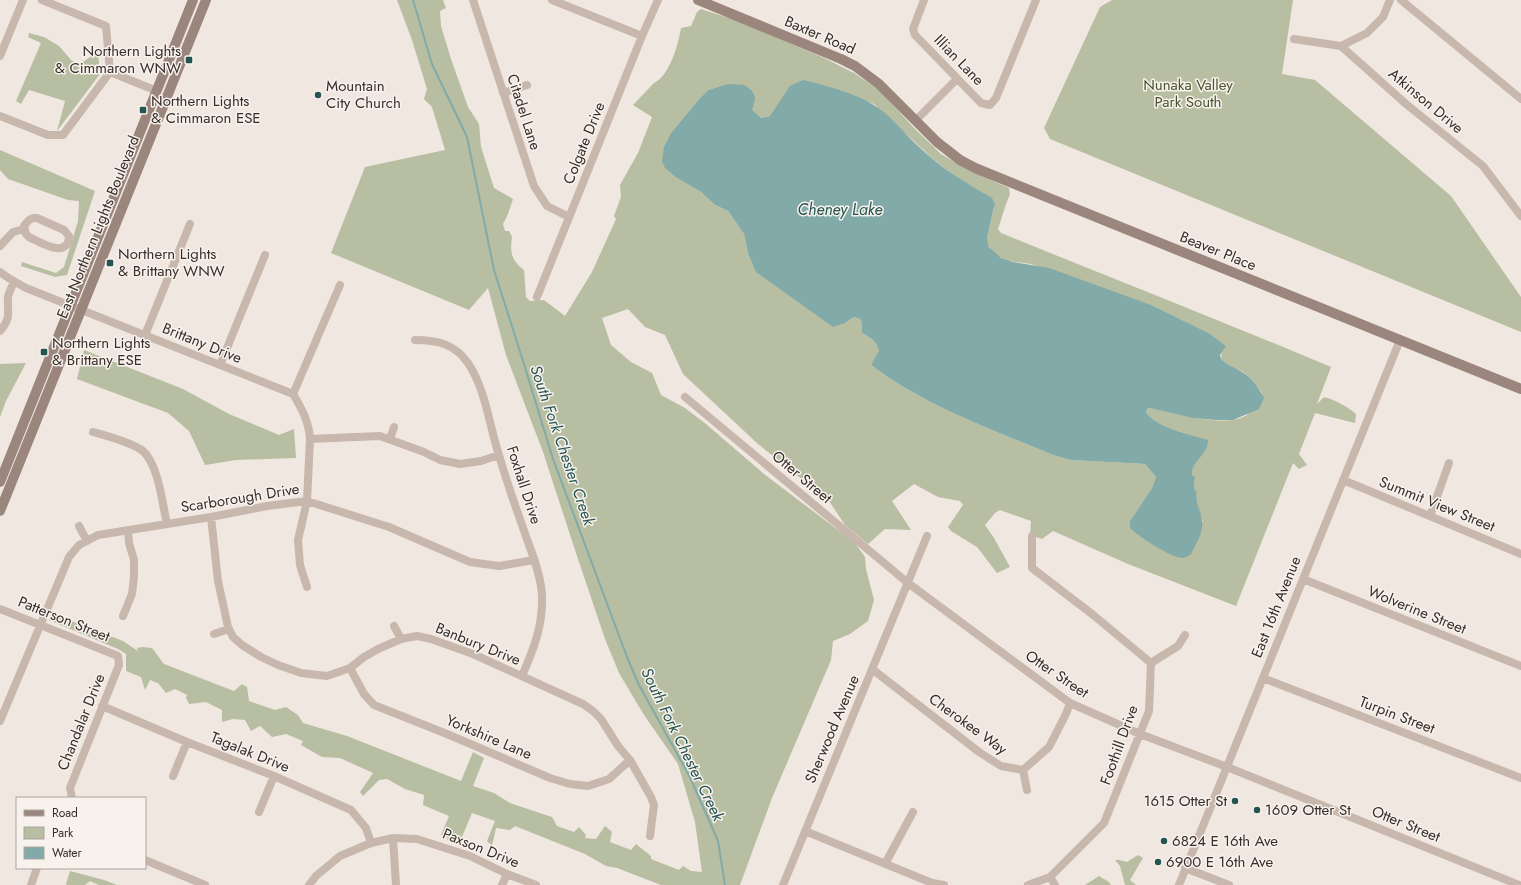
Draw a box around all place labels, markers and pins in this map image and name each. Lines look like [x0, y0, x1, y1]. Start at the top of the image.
place label: Northern Lights & Cimmaron WNW [55, 40, 181, 79]
marker: Northern Lights & Cimmaron WNW [184, 55, 194, 65]
place label: Mountain City Church [326, 75, 401, 114]
place label: Northern Lights & Cimmaron ESE [151, 90, 261, 129]
marker: Mountain City Church [313, 90, 323, 100]
marker: Northern Lights & Cimmaron ESE [138, 105, 148, 115]
place label: Northern Lights & Brittany WNW [118, 243, 225, 282]
marker: Northern Lights & Brittany WNW [105, 258, 115, 268]
place label: Northern Lights & Brittany ESE [52, 332, 150, 371]
marker: Northern Lights & Brittany ESE [39, 347, 49, 357]
place label: 1615 Otter St [1144, 790, 1227, 812]
marker: 1615 Otter St [1230, 796, 1240, 806]
place label: 1609 Otter St [1265, 799, 1351, 821]
marker: 1609 Otter St [1252, 805, 1262, 815]
place label: 6824 E 16th Ave [1172, 830, 1278, 852]
marker: 6824 E 16th Ave [1159, 836, 1169, 846]
place label: 6900 E 16th Ave [1166, 851, 1273, 873]
marker: 6900 E 16th Ave [1153, 857, 1163, 867]

